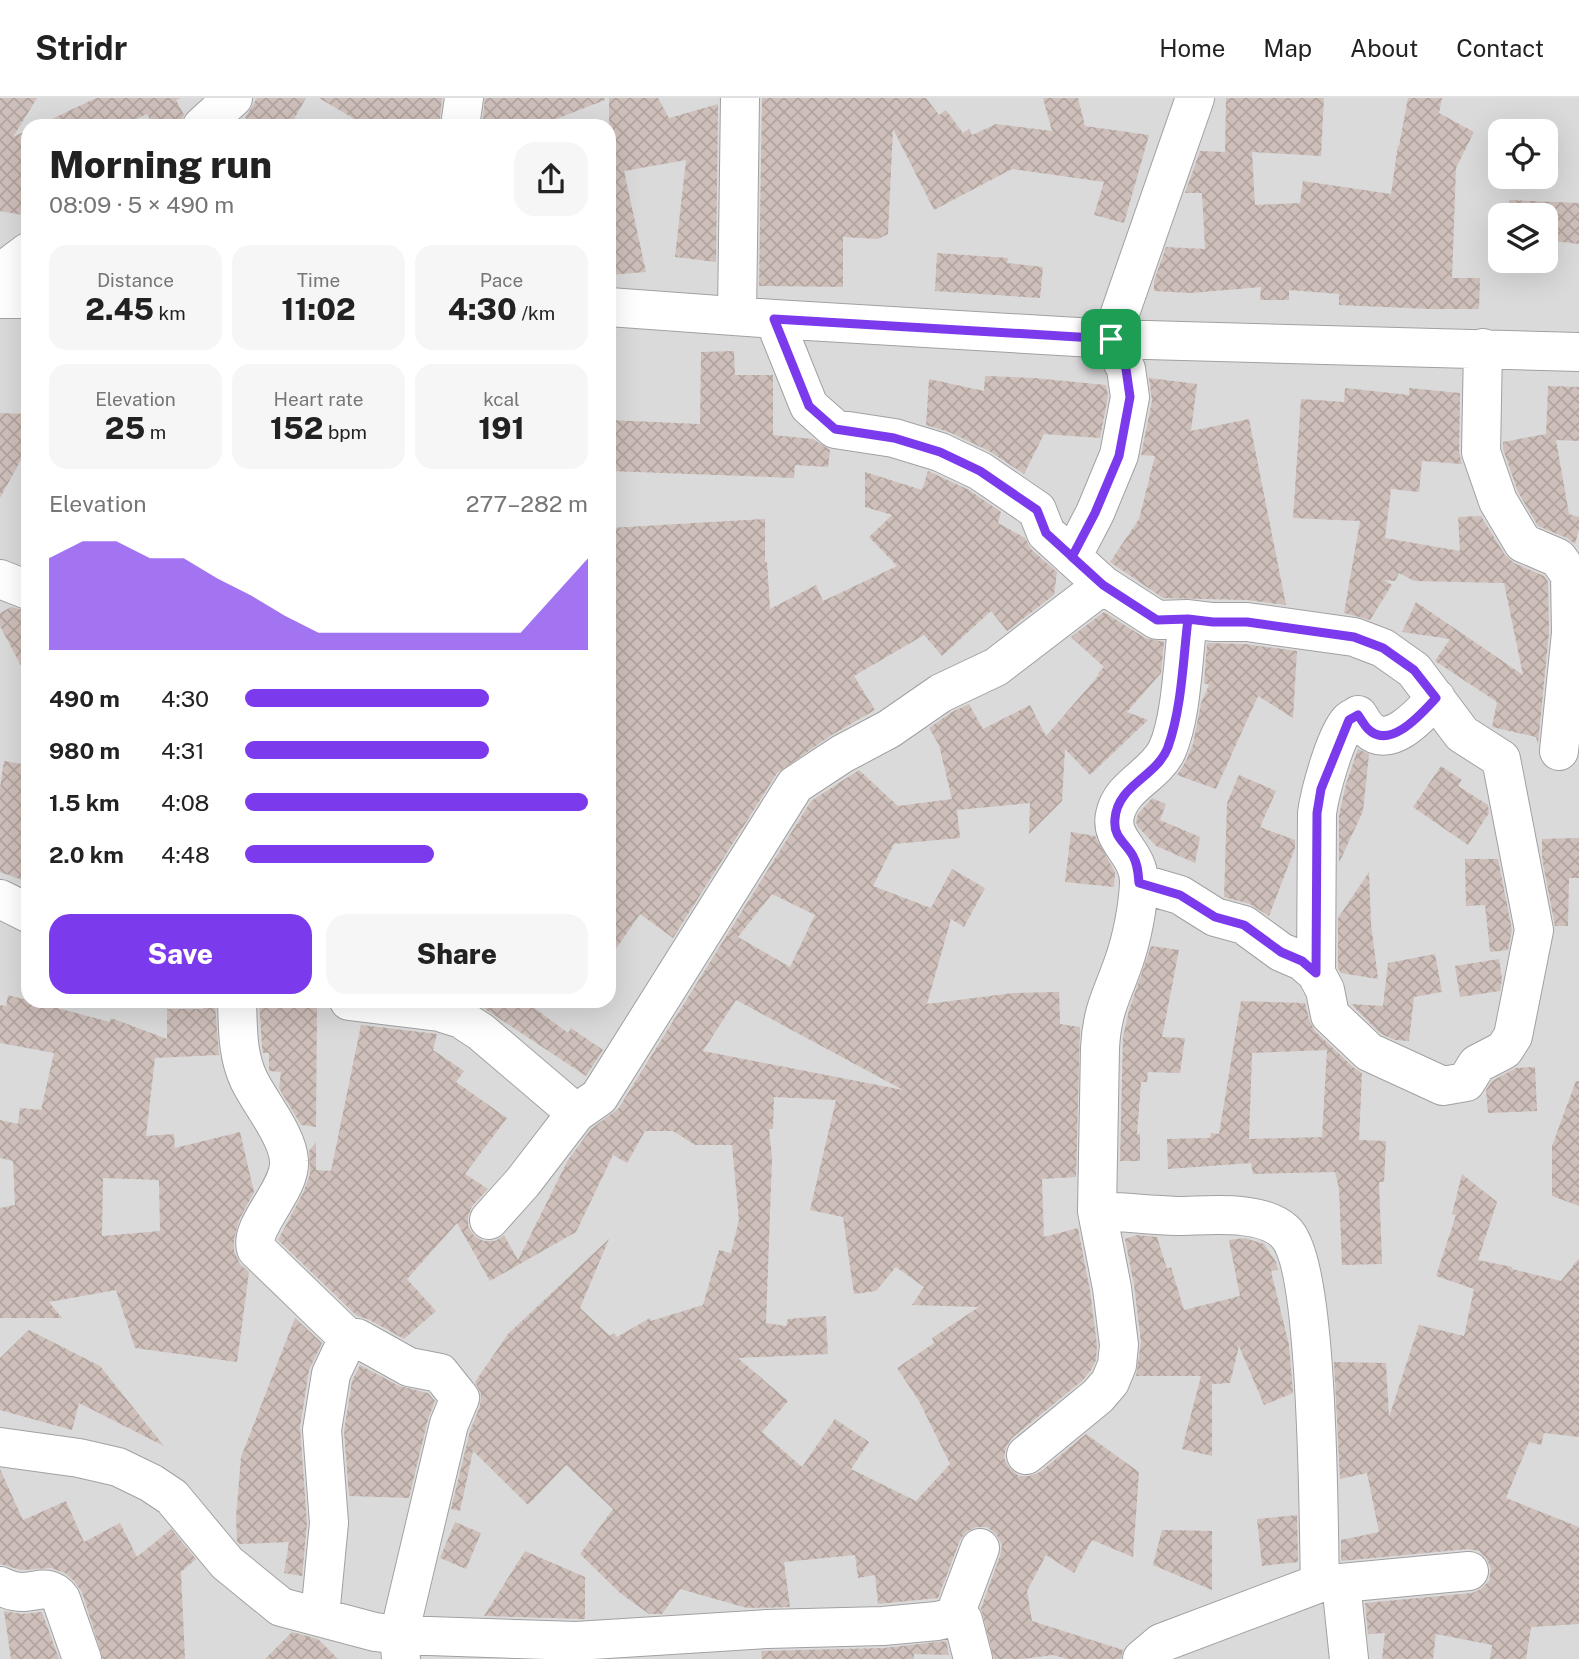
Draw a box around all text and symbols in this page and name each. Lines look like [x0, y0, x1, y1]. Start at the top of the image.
text: Stridr [35, 29, 127, 67]
text: Home [1159, 34, 1225, 62]
text: Map [1263, 34, 1312, 62]
text: About [1350, 34, 1418, 62]
text: Contact [1456, 34, 1544, 62]
map controls [1488, 119, 1558, 273]
button: locate [1488, 119, 1558, 189]
text: Morning run [49, 142, 272, 187]
button: share [514, 142, 588, 216]
text: 08:09 · 5 × 490 m [49, 191, 234, 218]
button: layers [1488, 203, 1558, 273]
text: Distance [97, 269, 174, 291]
text: Time [297, 269, 340, 291]
text: Pace [480, 269, 523, 291]
text: 2.45 [85, 291, 154, 327]
text: 11:02 [281, 291, 356, 327]
text: 4:30 [448, 291, 517, 327]
text: km [154, 302, 186, 324]
text: /km [517, 302, 555, 324]
pin [1081, 309, 1141, 369]
icon: arrive [1092, 320, 1130, 358]
text: Elevation [95, 388, 176, 410]
text: Heart rate [274, 388, 363, 410]
text: kcal [483, 388, 520, 410]
text: 25 [105, 410, 145, 446]
text: 152 [270, 410, 323, 446]
text: 191 [478, 410, 525, 446]
text: m [145, 421, 166, 443]
text: bpm [323, 421, 367, 443]
text: Elevation [49, 490, 147, 517]
text: 277–282 m [466, 490, 588, 517]
text: 490 m [49, 685, 120, 712]
text: 4:30 [161, 685, 209, 712]
text: 980 m [49, 737, 120, 764]
text: 4:31 [161, 737, 205, 764]
text: 1.5 km [49, 789, 120, 816]
text: 4:08 [161, 789, 209, 816]
text: 2.0 km [49, 841, 124, 868]
text: 4:48 [161, 841, 210, 868]
button: Save [49, 914, 312, 994]
button: Share [326, 914, 588, 994]

